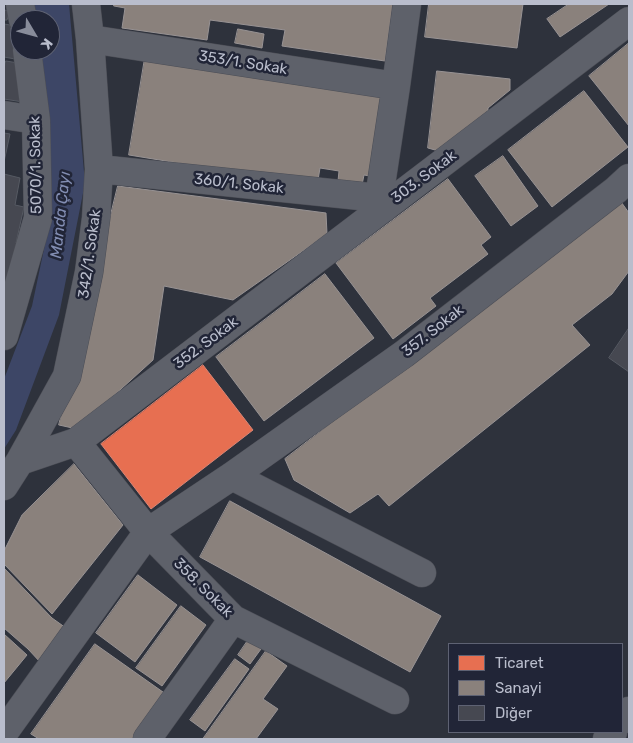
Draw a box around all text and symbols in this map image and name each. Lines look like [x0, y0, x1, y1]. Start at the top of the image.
north arrow [10, 10, 60, 60]
text: K [37, 35, 56, 53]
street label: 353/1. Sokak [197, 47, 289, 79]
street label: 5070/1. Sokak [26, 116, 46, 214]
street label: 303. Sokak [388, 147, 460, 207]
water label: Manda Çayı [47, 170, 75, 260]
street label: 360/1. Sokak [193, 170, 285, 198]
street label: 342/1. Sokak [75, 208, 105, 300]
street label: 357. Sokak [398, 301, 468, 361]
street label: 352. Sokak [170, 313, 242, 373]
street label: 358. Sokak [170, 555, 236, 621]
legend [448, 643, 623, 733]
text: Ticaret [495, 654, 544, 672]
text: Sanayi [495, 679, 542, 697]
text: Diğer [495, 704, 532, 722]

